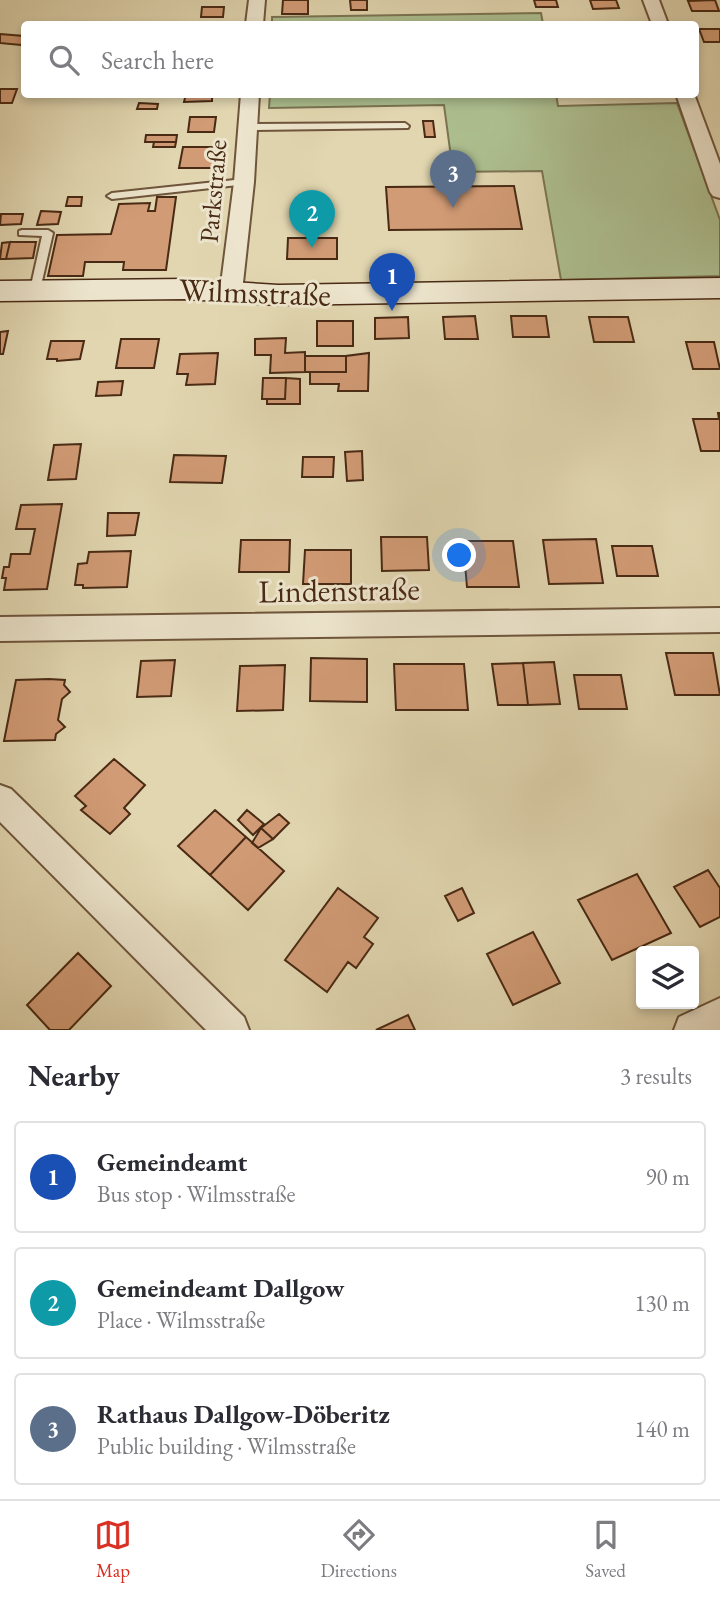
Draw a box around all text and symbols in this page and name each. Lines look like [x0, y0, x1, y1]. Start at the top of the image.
search box [21, 21, 699, 98]
icon: search [45, 41, 83, 79]
text: Search here [101, 43, 214, 77]
street label: Parkstraße [192, 138, 234, 244]
pin: 3 [430, 150, 476, 208]
pin: 2 [289, 190, 335, 248]
pin: 1 [369, 253, 415, 311]
street label: Wilmsstraße [178, 268, 332, 316]
your location [442, 538, 476, 572]
street label: Lindenstraße [258, 568, 420, 612]
map controls [636, 946, 699, 1009]
button: layers [636, 946, 699, 1009]
text: Nearby [28, 1056, 120, 1095]
text: 3 results [620, 1061, 692, 1091]
text: Gemeindeamt [97, 1145, 247, 1179]
text: 1 [47, 1162, 59, 1192]
text: 90 m [645, 1162, 690, 1192]
text: Bus stop · Wilmsstraße [97, 1179, 296, 1209]
text: Gemeindeamt Dallgow [97, 1271, 345, 1305]
text: 2 [47, 1288, 59, 1318]
text: 130 m [634, 1288, 690, 1318]
text: Place · Wilmsstraße [97, 1305, 265, 1335]
text: Rathaus Dallgow-Döberitz [97, 1397, 390, 1431]
text: 3 [47, 1414, 59, 1444]
text: 140 m [634, 1414, 690, 1444]
text: Public building · Wilmsstraße [97, 1431, 356, 1461]
tab: Map [94, 1516, 132, 1583]
tab: Directions [320, 1516, 397, 1583]
tab: Saved [585, 1516, 626, 1583]

